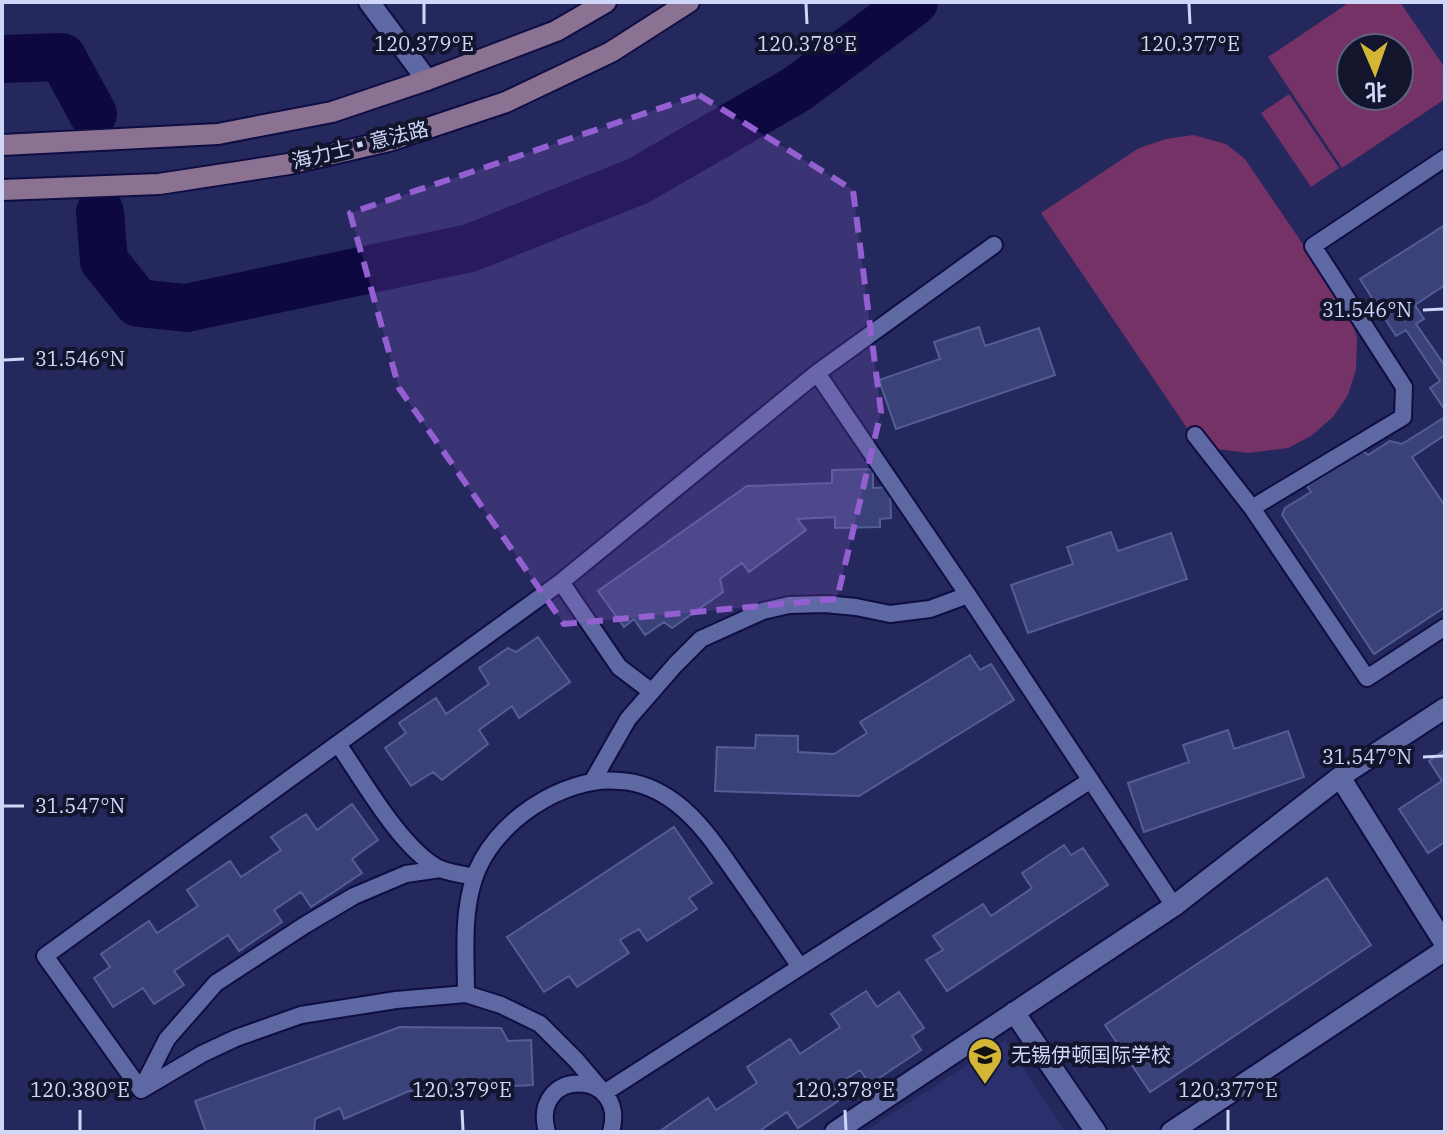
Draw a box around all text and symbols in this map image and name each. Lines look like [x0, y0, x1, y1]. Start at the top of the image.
text: 120.379°E [374, 30, 474, 57]
text: 120.378°E [757, 30, 857, 57]
text: 120.377°E [1140, 30, 1240, 57]
north arrow [1335, 32, 1415, 112]
text: 北 [1364, 78, 1387, 107]
street label: 海力士▪意法路 [289, 114, 431, 175]
text: 31.546°N [1322, 296, 1412, 323]
text: 31.546°N [35, 345, 125, 372]
text: 31.547°N [1322, 743, 1412, 770]
text: 31.547°N [35, 792, 125, 819]
school or university icon: 无锡伊顿国际学校 [966, 1036, 1004, 1086]
place label: 无锡伊顿国际学校 [1011, 1041, 1171, 1068]
text: 120.380°E [30, 1076, 130, 1103]
text: 120.379°E [412, 1076, 512, 1103]
text: 120.378°E [795, 1076, 895, 1103]
text: 120.377°E [1178, 1076, 1278, 1103]

